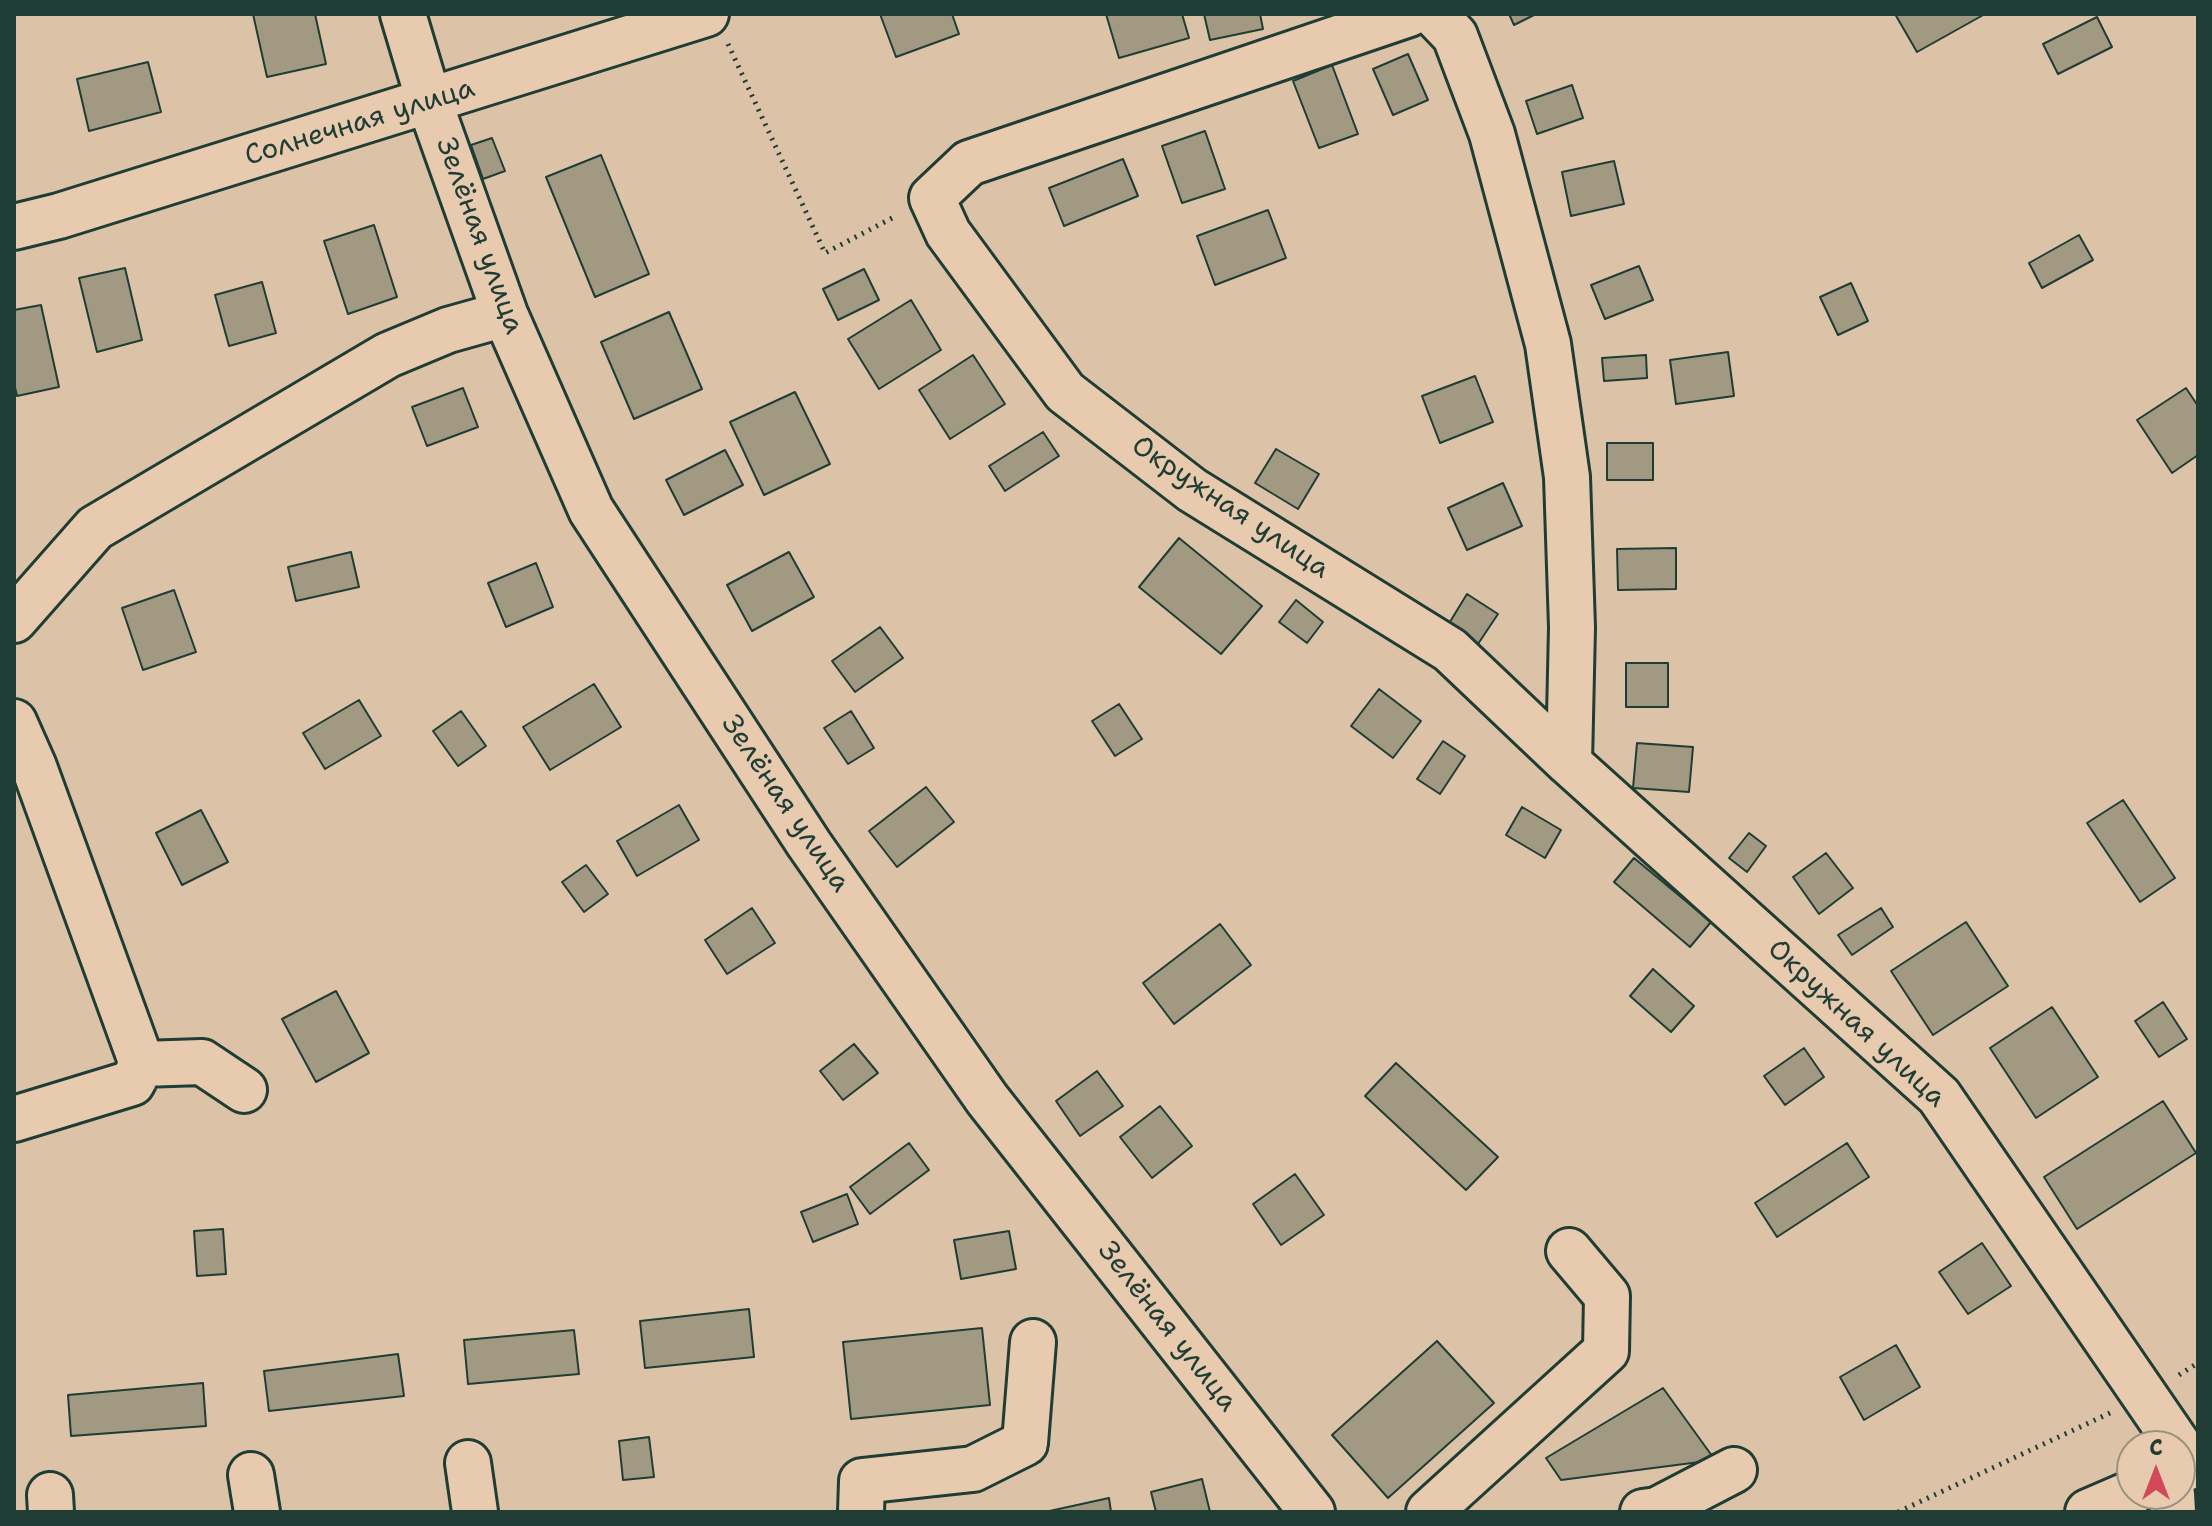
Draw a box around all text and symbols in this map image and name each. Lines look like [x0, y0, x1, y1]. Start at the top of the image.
street label: Солнечная улица [241, 72, 479, 174]
street label: Зелёная улица [428, 133, 530, 339]
street label: Окружная улица [1125, 429, 1335, 587]
street label: Зелёная улица [713, 709, 857, 899]
street label: Окружная улица [1760, 933, 1952, 1115]
street label: Зелёная улица [1090, 1235, 1244, 1419]
north arrow [2116, 1430, 2196, 1510]
text: С [2149, 1433, 2163, 1462]

